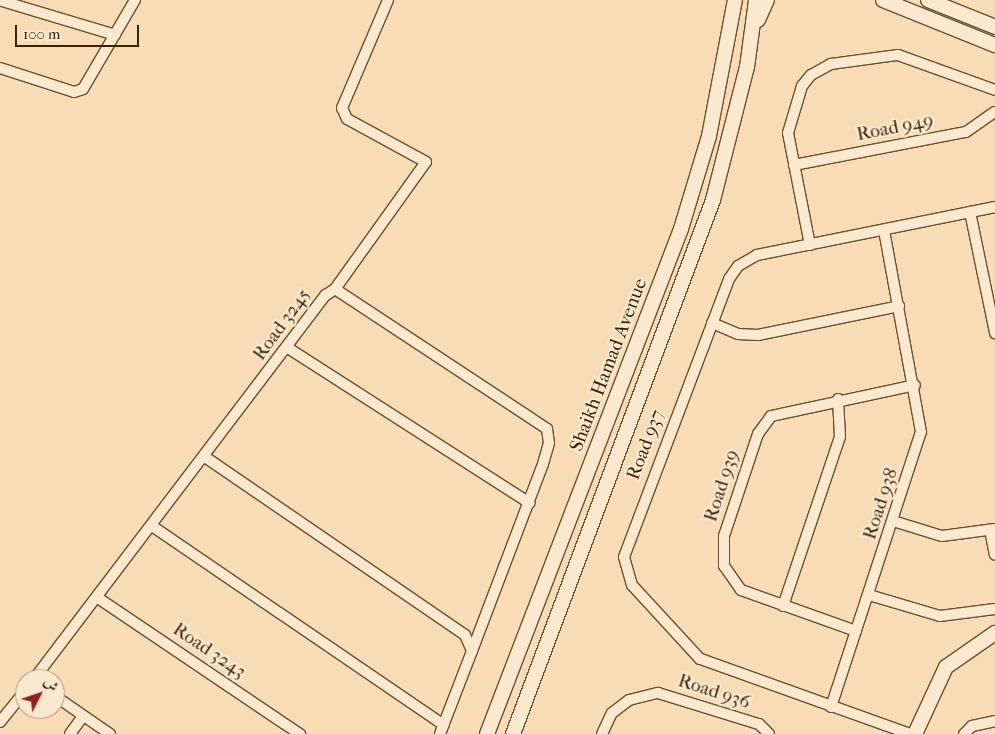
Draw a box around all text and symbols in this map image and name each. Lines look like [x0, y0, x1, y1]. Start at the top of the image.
scale bar [18, 15, 141, 47]
text: 100 m [23, 25, 61, 43]
street label: Road 949 [855, 109, 935, 147]
street label: Shaikh Hamad Avenue [565, 275, 653, 455]
street label: Road 3245 [248, 285, 316, 365]
street label: Road 937 [622, 407, 670, 483]
street label: Road 939 [700, 447, 744, 525]
street label: Road 938 [859, 465, 903, 543]
street label: Road 3243 [168, 618, 250, 684]
north arrow [15, 669, 65, 719]
street label: Road 936 [675, 670, 753, 714]
text: ش [40, 674, 62, 695]

